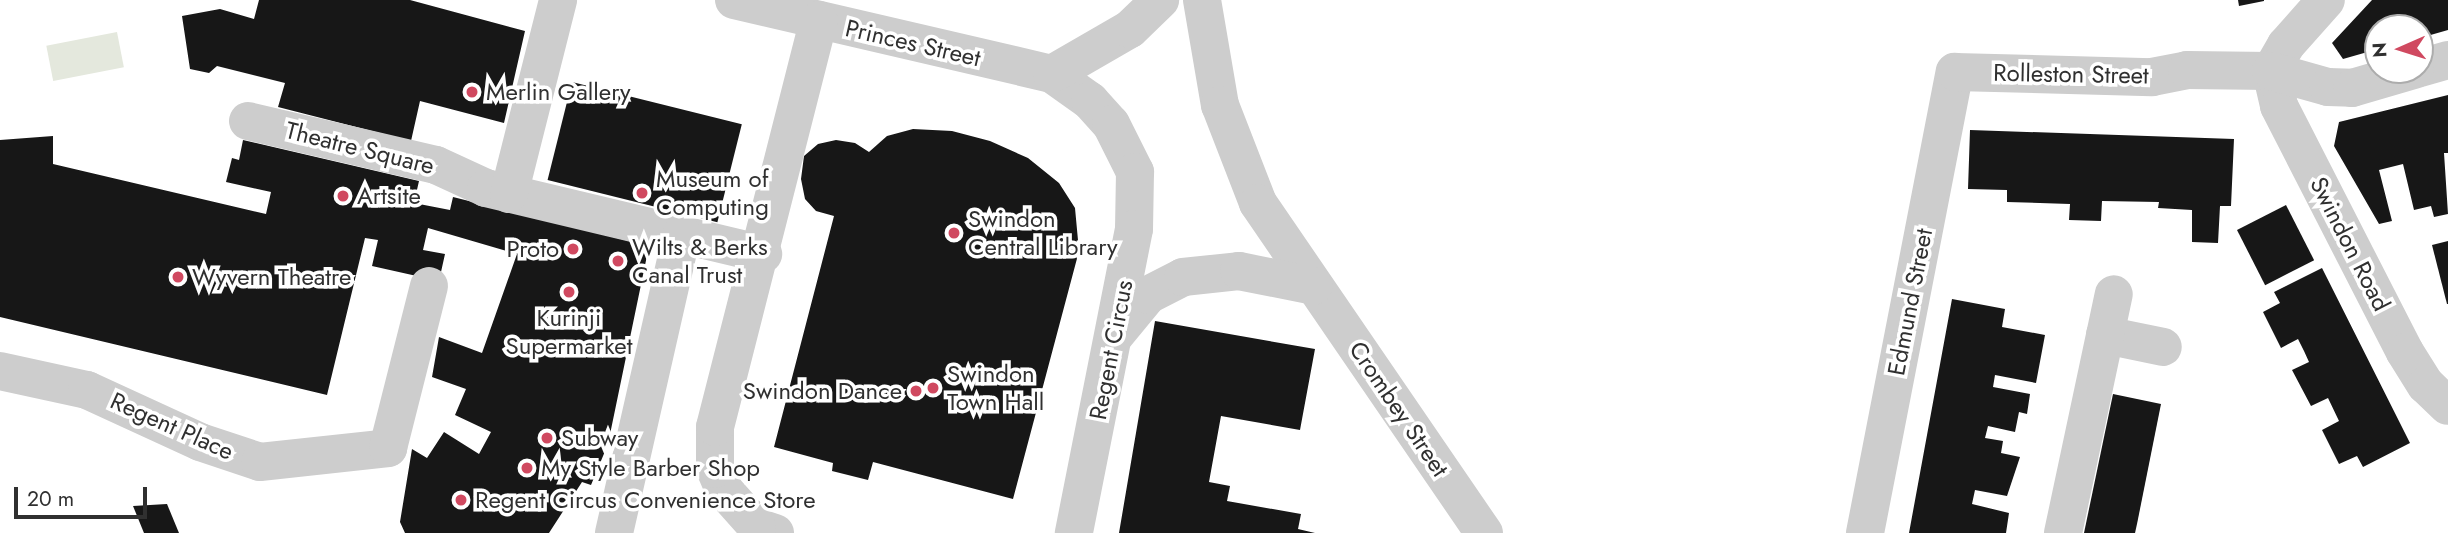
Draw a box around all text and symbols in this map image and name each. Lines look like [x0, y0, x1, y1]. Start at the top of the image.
street label: Princes Street [843, 13, 983, 73]
north arrow [2364, 14, 2434, 84]
text: N [2366, 42, 2393, 58]
street label: Rolleston Street [1993, 58, 2149, 90]
place label: Merlin Gallery [486, 78, 631, 106]
marker: Merlin Gallery [464, 84, 480, 100]
street label: Theatre Square [283, 116, 437, 180]
place label: Museum of Computing [656, 165, 769, 221]
street label: Swindon Road [2304, 172, 2396, 316]
place label: Artsite [357, 182, 421, 210]
marker: Museum of Computing [634, 185, 650, 201]
marker: Artsite [335, 188, 351, 204]
place label: Swindon Central Library [968, 205, 1118, 261]
marker: Swindon Central Library [946, 225, 962, 241]
street label: Edmund Street [1882, 226, 1938, 378]
place label: Wilts & Berks Canal Trust [632, 233, 768, 289]
place label: Proto [506, 235, 559, 263]
marker: Proto [565, 241, 581, 257]
marker: Wilts & Berks Canal Trust [610, 253, 626, 269]
place label: Wyvern Theatre [192, 263, 351, 291]
marker: Wyvern Theatre [170, 269, 186, 285]
street label: Regent Circus [1083, 278, 1139, 422]
marker: Kurinji Supermarket [561, 284, 577, 300]
place label: Kurinji Supermarket [506, 304, 632, 360]
street label: Crombey Street [1343, 336, 1455, 482]
place label: Swindon Town Hall [947, 360, 1044, 416]
place label: Swindon Dance [743, 377, 902, 405]
marker: Swindon Town Hall [925, 380, 941, 396]
marker: Swindon Dance [908, 383, 924, 399]
street label: Regent Place [106, 386, 238, 466]
place label: Subway [561, 424, 638, 452]
marker: Subway [539, 430, 555, 446]
place label: My Style Barber Shop [541, 454, 760, 482]
marker: My Style Barber Shop [519, 460, 535, 476]
scale bar [18, 474, 150, 518]
text: 20 m [27, 484, 74, 514]
place label: Regent Circus Convenience Store [475, 486, 816, 514]
marker: Regent Circus Convenience Store [453, 492, 469, 508]

